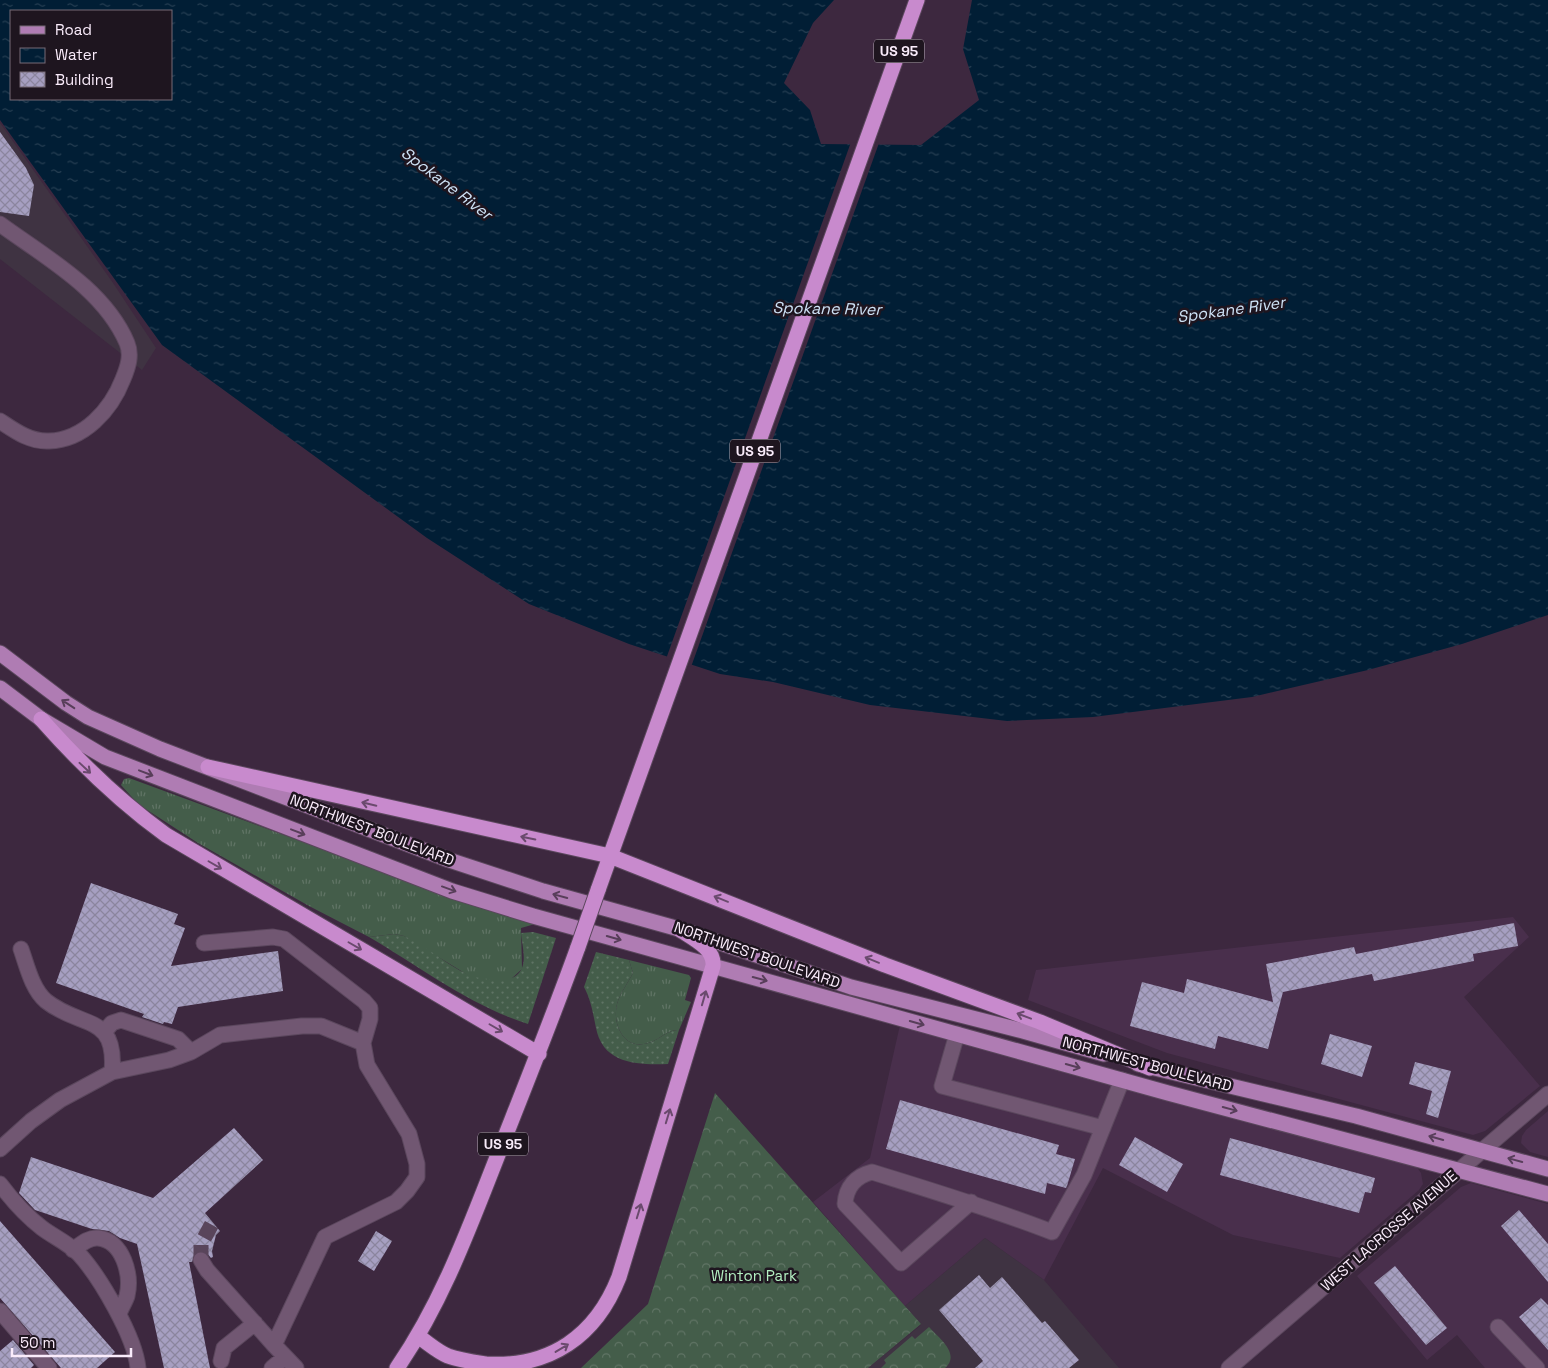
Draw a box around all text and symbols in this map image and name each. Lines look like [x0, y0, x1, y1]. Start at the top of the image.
legend [10, 10, 172, 100]
text: Road [55, 20, 92, 39]
road number: US 95 [874, 40, 924, 62]
text: Water [55, 45, 98, 64]
text: Building [55, 70, 114, 89]
water label: Spokane River [397, 142, 498, 226]
water label: Spokane River [1176, 291, 1288, 327]
water label: Spokane River [772, 297, 884, 320]
road number: US 95 [730, 440, 780, 462]
one-way arrow [62, 699, 76, 709]
one-way arrow [79, 762, 92, 774]
one-way arrow [138, 769, 153, 778]
street label: NORTHWEST BOULEVARD [287, 789, 457, 870]
one-way arrow [362, 799, 378, 808]
one-way arrow [290, 828, 305, 837]
one-way arrow [521, 833, 537, 843]
one-way arrow [207, 860, 222, 870]
one-way arrow [441, 885, 457, 895]
one-way arrow [552, 891, 568, 900]
one-way arrow [714, 894, 729, 903]
street label: NORTHWEST BOULEVARD [672, 917, 843, 992]
one-way arrow [605, 934, 621, 944]
one-way arrow [348, 942, 362, 952]
one-way arrow [864, 954, 879, 963]
one-way arrow [752, 975, 768, 984]
one-way arrow [699, 990, 709, 1006]
one-way arrow [1017, 1011, 1032, 1020]
one-way arrow [908, 1018, 924, 1028]
one-way arrow [488, 1023, 503, 1033]
street label: NORTHWEST BOULEVARD [1060, 1032, 1234, 1095]
one-way arrow [1065, 1062, 1081, 1072]
one-way arrow [1221, 1105, 1237, 1114]
one-way arrow [663, 1108, 673, 1124]
road number: US 95 [478, 1132, 528, 1156]
one-way arrow [1428, 1133, 1444, 1143]
one-way arrow [1508, 1155, 1524, 1165]
street label: WEST LACROSSE AVENUE [1317, 1166, 1461, 1295]
one-way arrow [635, 1203, 644, 1219]
park label: Winton Park [711, 1266, 797, 1285]
scale bar [12, 1326, 131, 1358]
text: 50 m [20, 1333, 55, 1352]
one-way arrow [555, 1343, 569, 1353]

